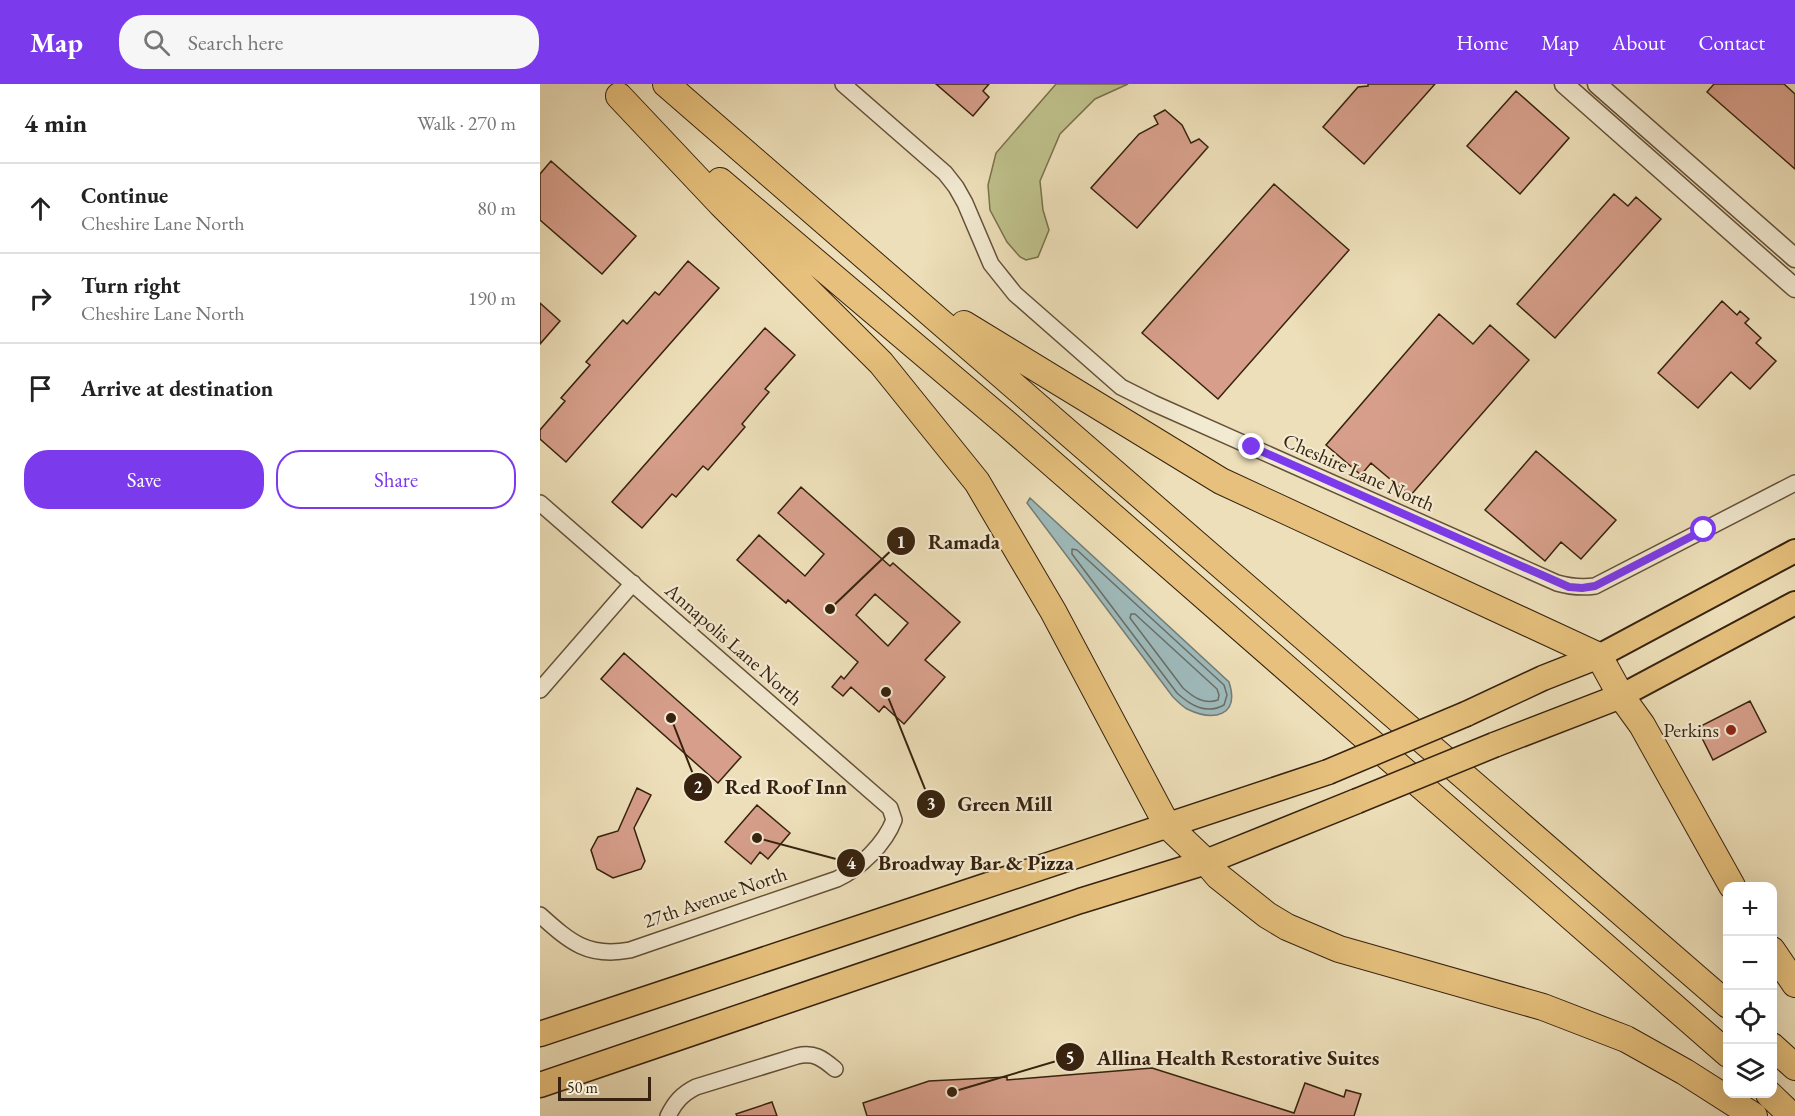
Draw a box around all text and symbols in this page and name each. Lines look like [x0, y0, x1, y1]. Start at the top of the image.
search box [119, 15, 539, 69]
text: Map [30, 24, 83, 60]
icon: search [140, 26, 173, 59]
text: Search here [188, 28, 283, 57]
text: Home [1456, 29, 1508, 56]
text: Map [1541, 29, 1579, 56]
text: About [1612, 29, 1665, 56]
text: Contact [1698, 29, 1765, 56]
text: 4 min [24, 106, 87, 140]
text: Walk · 270 m [417, 110, 516, 136]
text: Continue [81, 181, 168, 210]
icon: ahead [24, 192, 57, 225]
text: 80 m [477, 195, 516, 221]
text: Cheshire Lane North [81, 210, 244, 236]
text: Turn right [81, 271, 180, 300]
icon: right [24, 282, 57, 315]
text: 190 m [468, 285, 516, 311]
text: Cheshire Lane North [81, 300, 244, 326]
icon: arrive [24, 372, 57, 405]
text: Arrive at destination [81, 374, 273, 403]
street label: Cheshire Lane North [1279, 427, 1439, 517]
route end [1238, 433, 1264, 459]
button: Save [24, 450, 264, 509]
button: Share [276, 450, 516, 509]
route start [1690, 516, 1716, 542]
callout: Ramada [886, 522, 1012, 561]
text: Ramada [928, 528, 1001, 555]
text: 1 [896, 530, 906, 553]
street label: Annapolis Lane North [659, 576, 808, 711]
place label: Perkins [1663, 717, 1719, 743]
marker: Perkins [1724, 723, 1738, 737]
callout: Red Roof Inn [683, 767, 859, 806]
text: Red Roof Inn [725, 773, 847, 800]
text: 2 [693, 775, 703, 798]
callout: Green Mill [916, 785, 1065, 824]
text: Green Mill [957, 790, 1053, 817]
text: 3 [926, 792, 936, 815]
callout: Broadway Bar & Pizza [836, 843, 1085, 882]
text: Broadway Bar & Pizza [878, 849, 1075, 876]
text: 4 [846, 851, 856, 874]
street label: 27th Avenue North [640, 860, 790, 934]
map controls [1723, 882, 1777, 1098]
button: + [1723, 882, 1777, 936]
button: − [1723, 936, 1777, 990]
button: locate [1723, 990, 1777, 1044]
callout: Allina Health Restorative Suites [1055, 1038, 1391, 1077]
text: Allina Health Restorative Suites [1096, 1044, 1379, 1071]
button: layers [1723, 1044, 1777, 1098]
text: 5 [1065, 1046, 1075, 1069]
scale bar [558, 1074, 651, 1102]
text: 50 m [567, 1077, 598, 1098]

